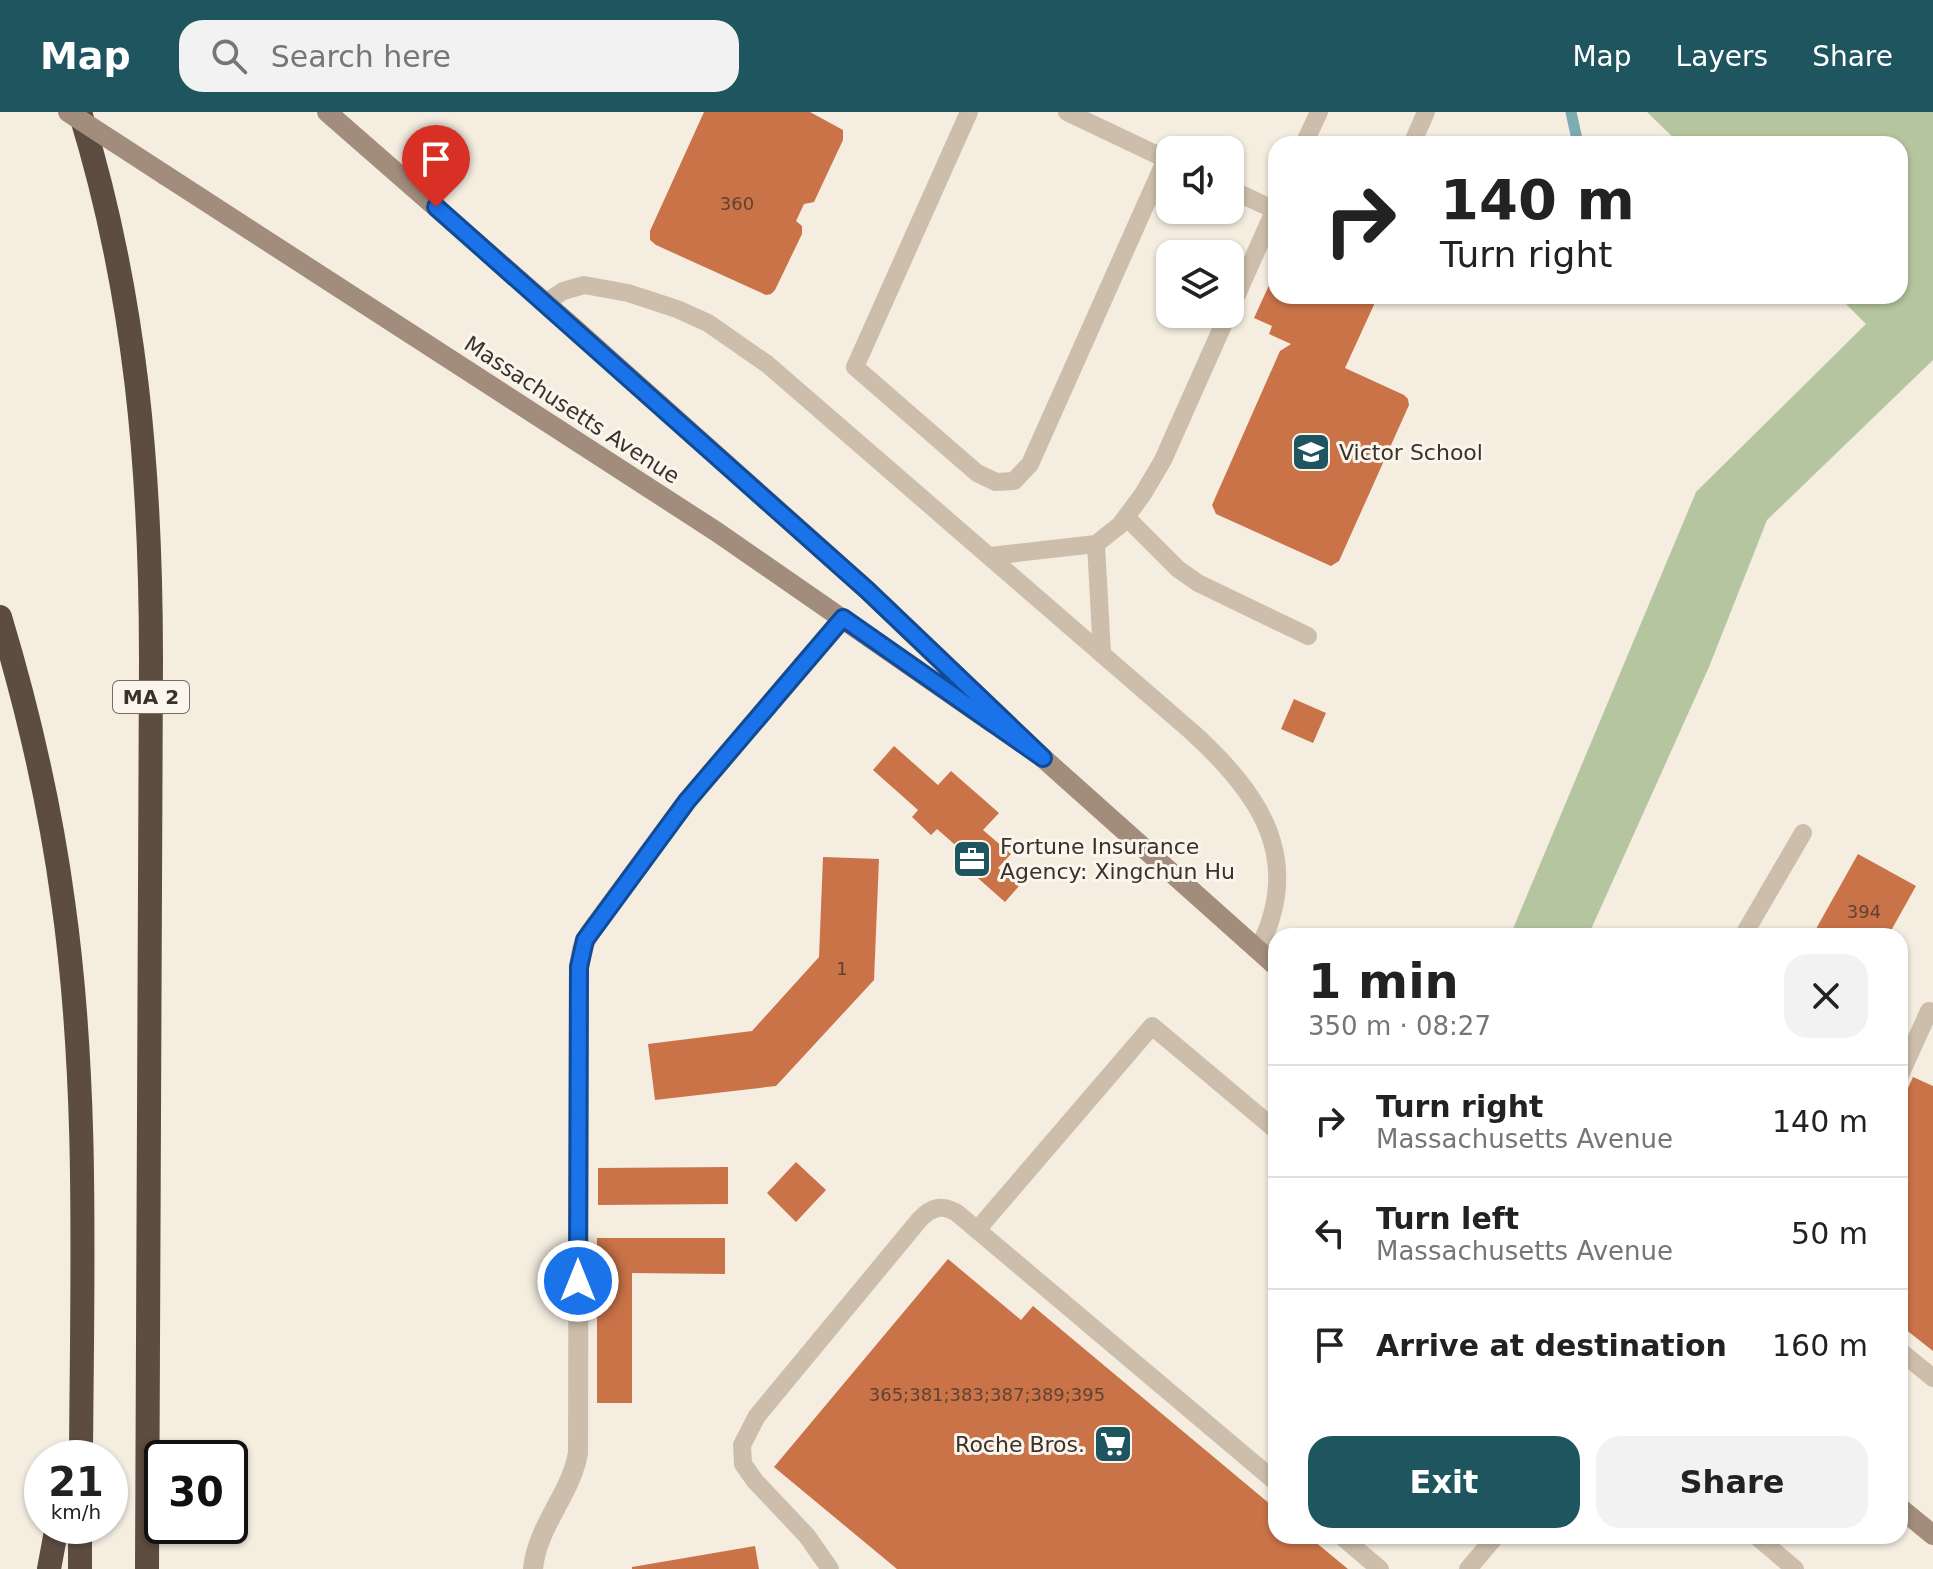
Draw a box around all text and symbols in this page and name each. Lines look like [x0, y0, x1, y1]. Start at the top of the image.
search box [179, 20, 739, 92]
text: Map [40, 34, 131, 78]
icon: search [207, 34, 251, 78]
text: Search here [271, 39, 451, 74]
text: Map [1572, 40, 1632, 73]
text: Layers [1676, 40, 1768, 73]
text: Share [1812, 40, 1893, 73]
pin [402, 125, 470, 207]
map controls [1156, 136, 1244, 328]
button: sound [1156, 136, 1244, 224]
icon: arrive [414, 137, 458, 181]
text: 140 m [1440, 167, 1635, 232]
icon: right [1308, 168, 1412, 272]
house number: 360 [720, 193, 754, 214]
text: Turn right [1440, 234, 1612, 275]
button: layers [1156, 240, 1244, 328]
street label: Massachusetts Avenue [460, 331, 684, 489]
school or university icon: Victor School [1290, 431, 1332, 473]
place label: Victor School [1339, 440, 1483, 465]
road number: MA 2 [113, 681, 189, 713]
place label: Fortune Insurance Agency: Xingchun Hu [1000, 834, 1235, 884]
office icon: Fortune Insurance Agency: Xingchun Hu [951, 838, 993, 880]
house number: 394 [1847, 901, 1881, 922]
text: 1 min [1308, 953, 1459, 1009]
button: close [1784, 954, 1868, 1038]
house number: 1 [836, 958, 848, 979]
text: 350 m · 08:27 [1308, 1011, 1491, 1041]
text: Turn right [1376, 1089, 1543, 1124]
icon: right [1308, 1099, 1352, 1143]
text: 140 m [1772, 1104, 1868, 1139]
text: Massachusetts Avenue [1376, 1124, 1673, 1154]
text: Turn left [1376, 1201, 1519, 1236]
icon: left [1308, 1211, 1352, 1255]
text: 50 m [1791, 1216, 1868, 1251]
text: Massachusetts Avenue [1376, 1236, 1673, 1266]
position arrow [536, 1239, 620, 1323]
icon: arrive [1308, 1323, 1352, 1367]
text: Arrive at destination [1376, 1328, 1727, 1363]
text: 160 m [1772, 1328, 1868, 1363]
house number: 365;381;383;387;389;395 [869, 1384, 1105, 1405]
supermarket icon: Roche Bros. [1092, 1423, 1134, 1465]
place label: Roche Bros. [955, 1432, 1085, 1457]
button: Exit [1308, 1436, 1580, 1528]
button: Share [1596, 1436, 1868, 1528]
speed limit sign: 30 [144, 1440, 248, 1544]
text: 21 [48, 1459, 104, 1505]
text: km/h [51, 1500, 101, 1524]

